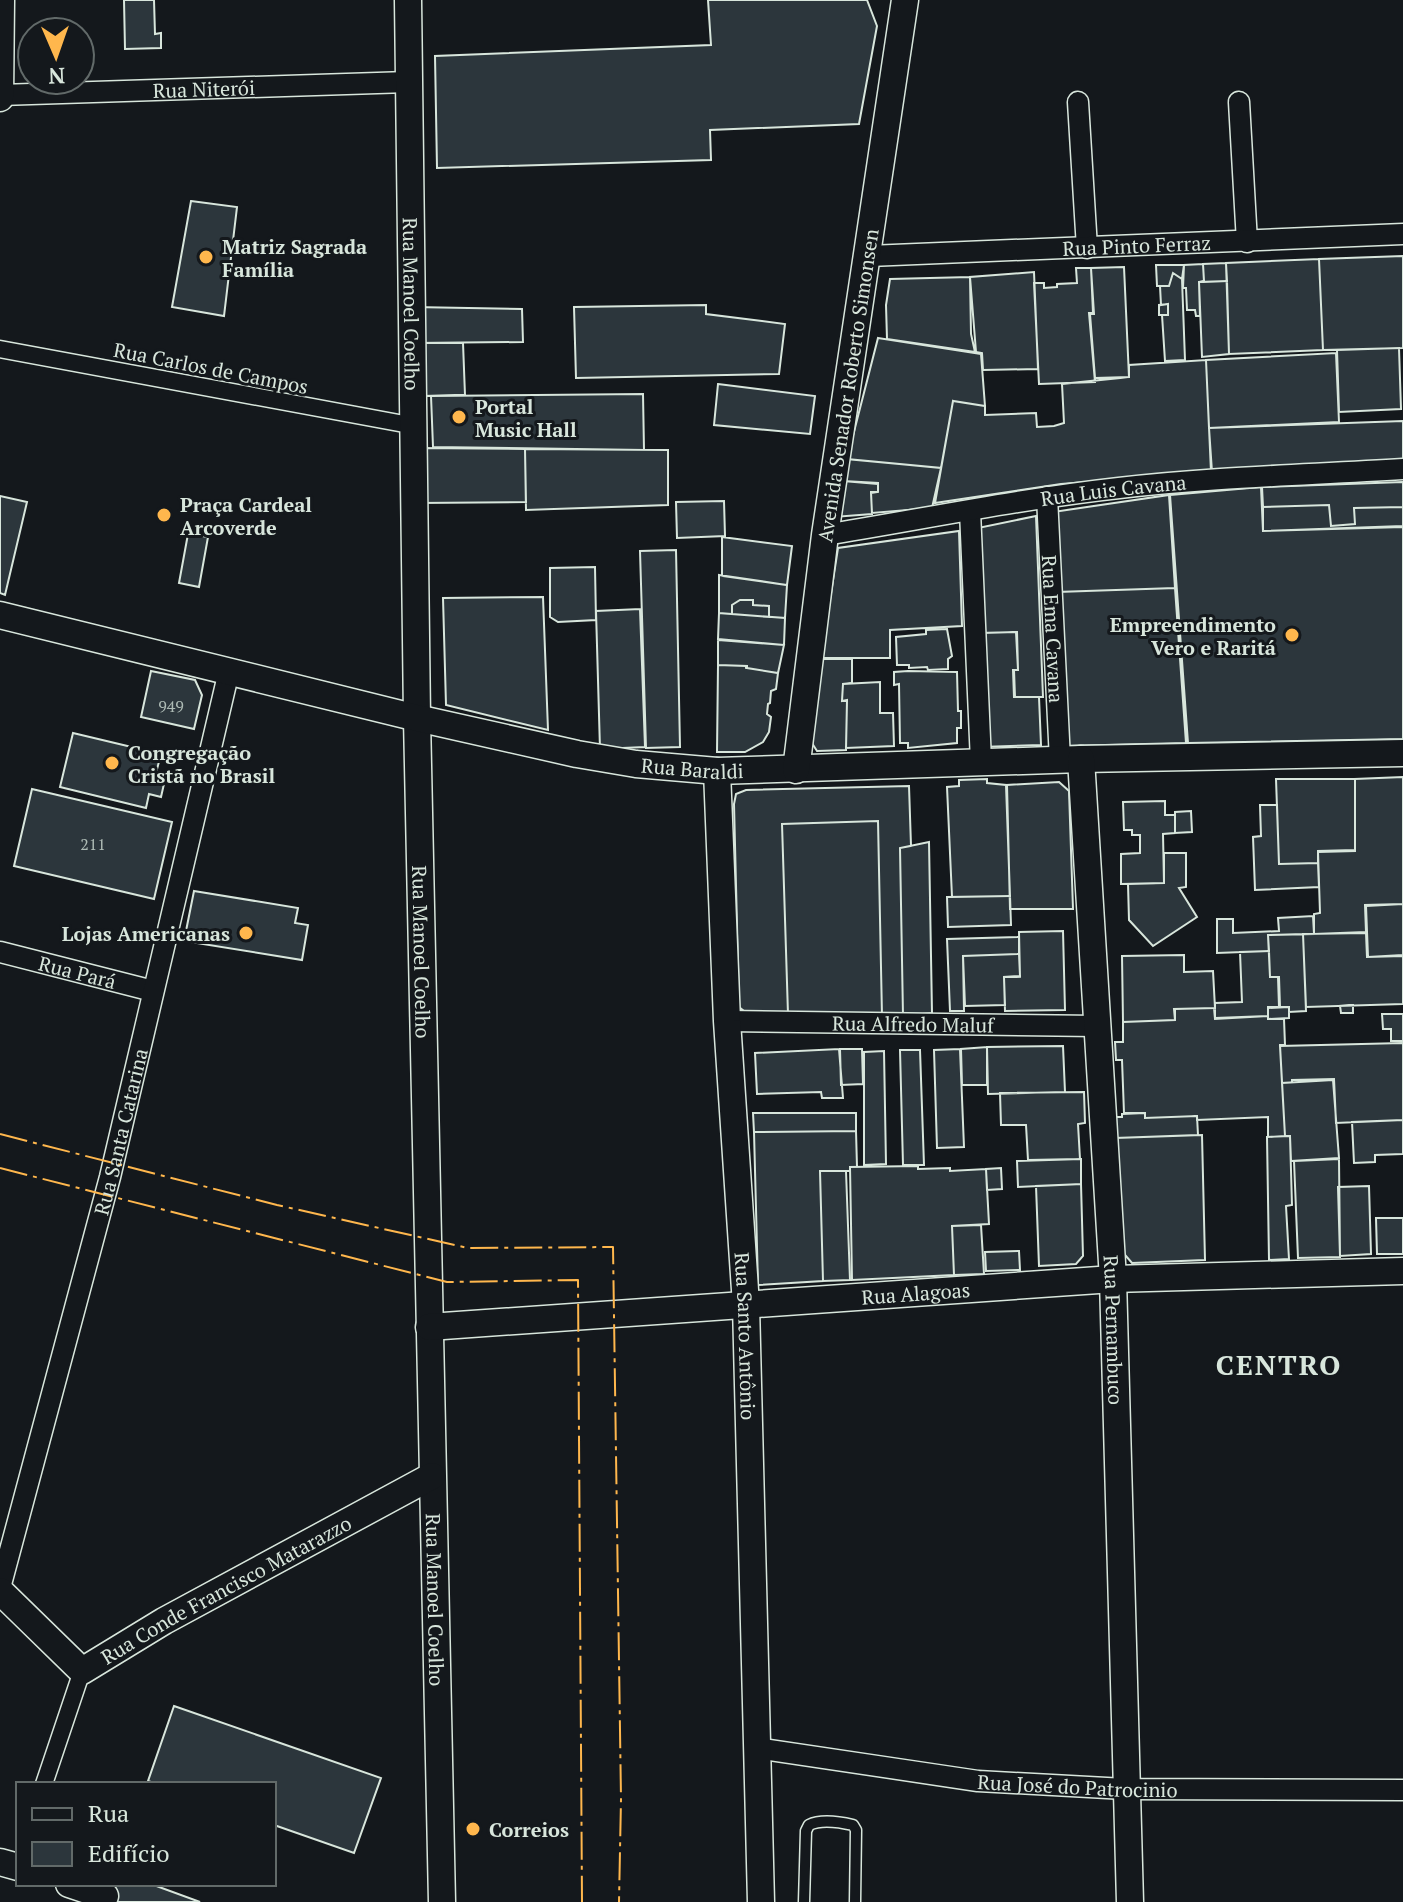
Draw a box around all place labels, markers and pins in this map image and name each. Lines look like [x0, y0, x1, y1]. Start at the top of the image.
place label: Matriz Sagrada Família [222, 233, 367, 283]
marker: Matriz Sagrada Família [197, 248, 215, 266]
place label: Portal Music Hall [475, 393, 577, 443]
marker: Portal Music Hall [450, 408, 468, 426]
place label: Praça Cardeal Arcoverde [180, 491, 312, 541]
marker: Praça Cardeal Arcoverde [155, 506, 173, 524]
place label: Empreendimento Vero e Raritá [1110, 611, 1276, 661]
marker: Empreendimento Vero e Raritá [1283, 626, 1301, 644]
place label: Congregação Cristã no Brasil [128, 739, 275, 789]
marker: Congregação Cristã no Brasil [103, 754, 121, 772]
place label: Lojas Americanas [62, 920, 230, 947]
marker: Lojas Americanas [237, 924, 255, 942]
place label: Correios [489, 1816, 569, 1843]
marker: Correios [464, 1820, 482, 1838]

